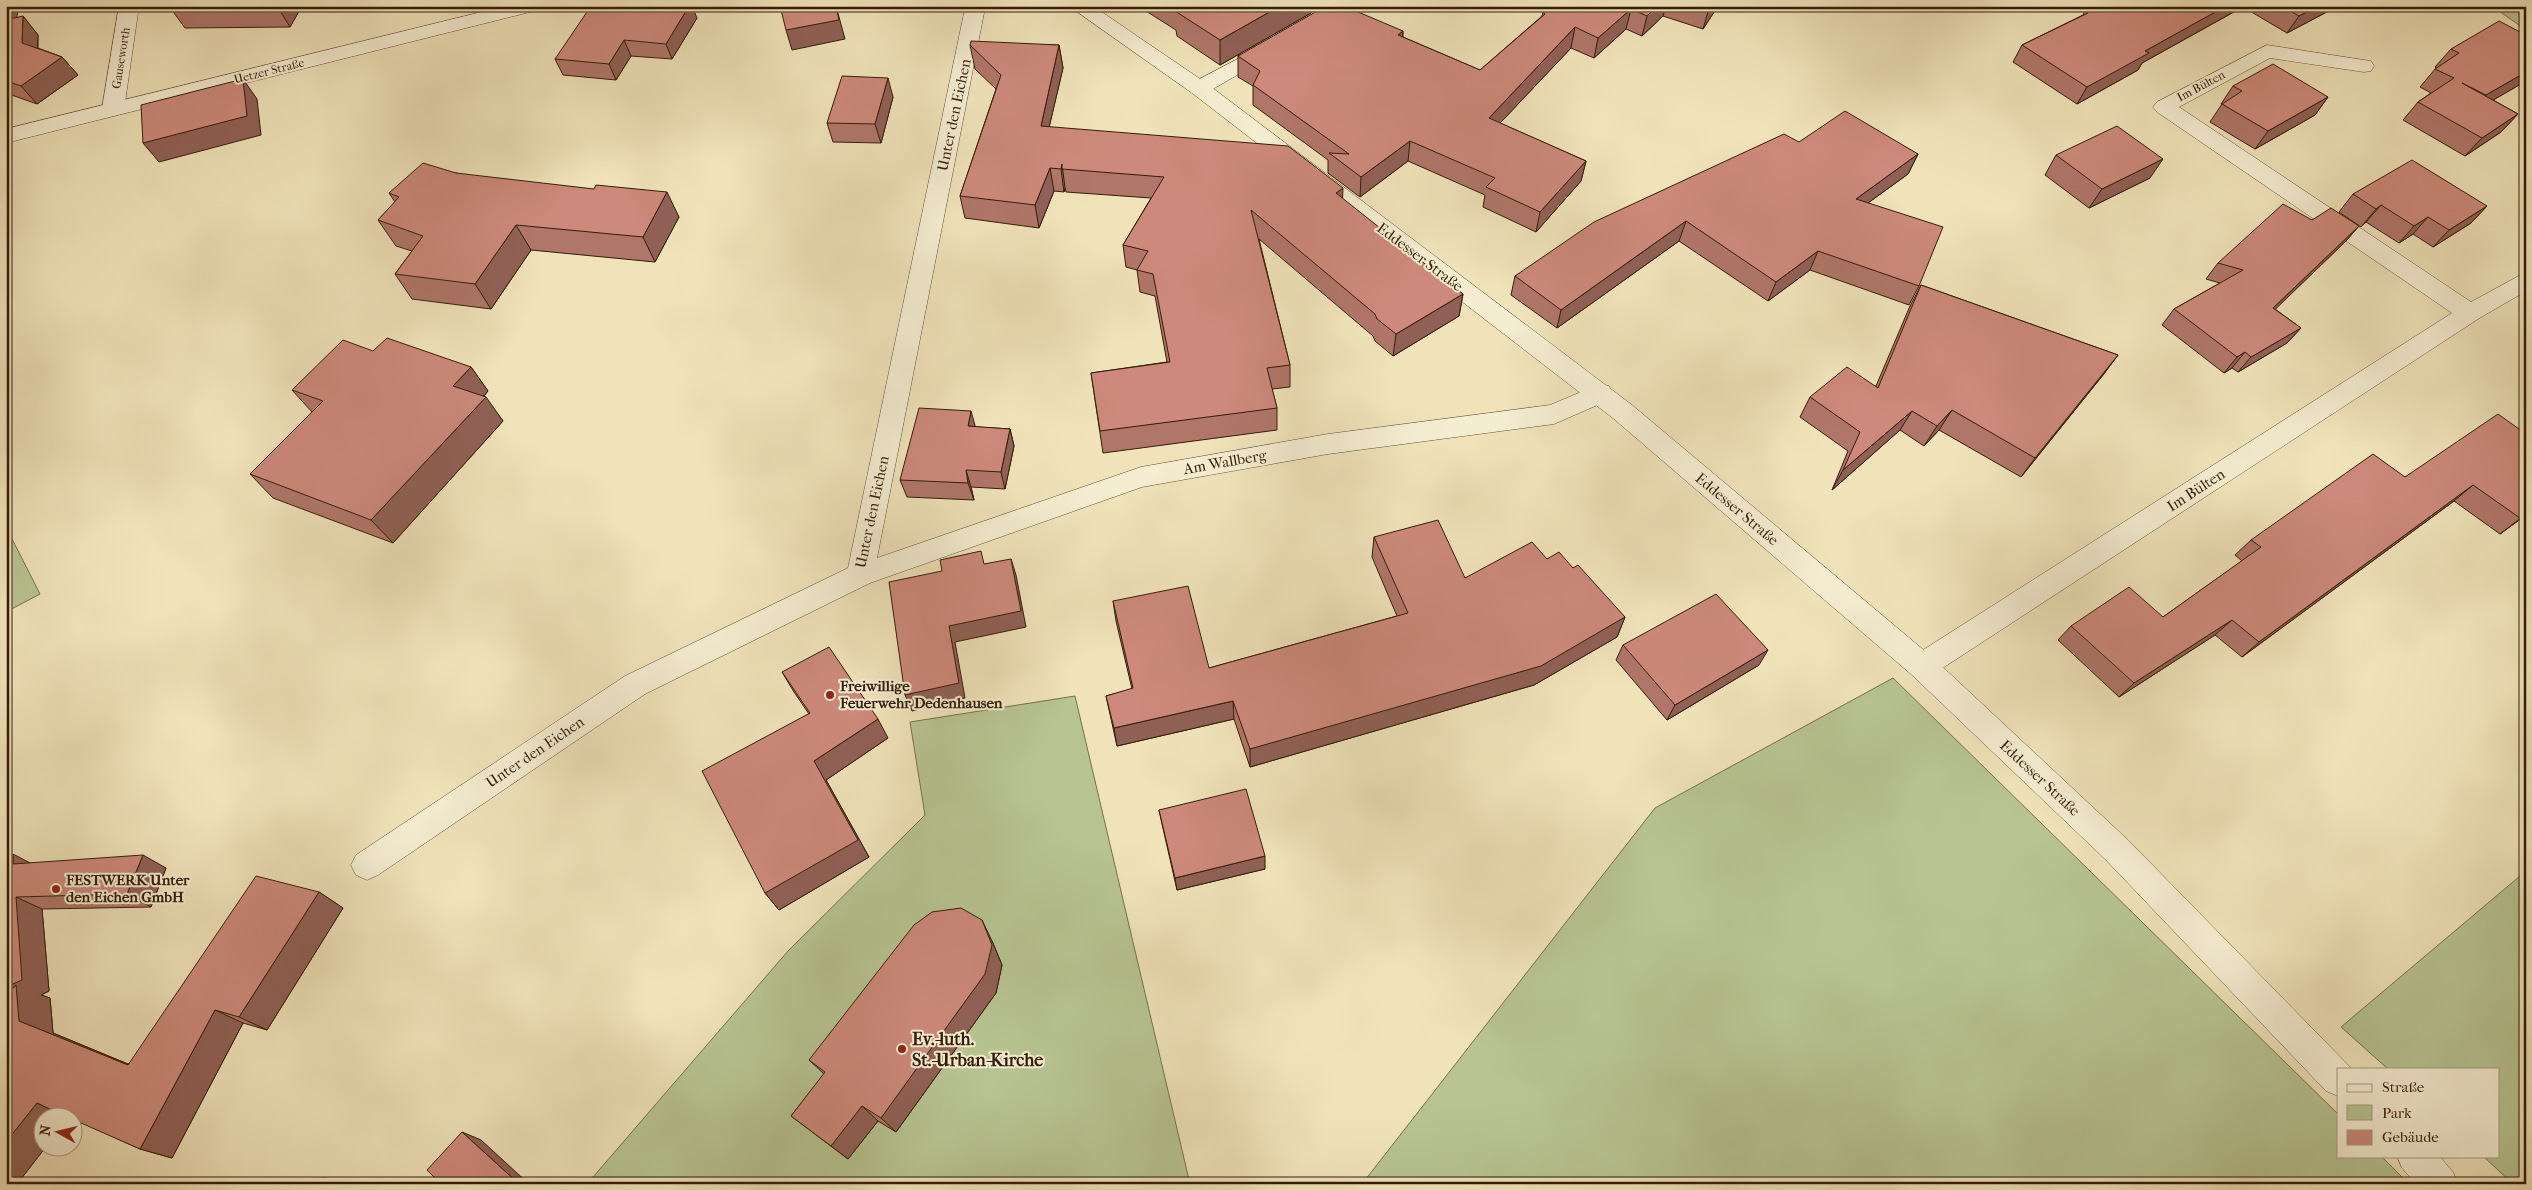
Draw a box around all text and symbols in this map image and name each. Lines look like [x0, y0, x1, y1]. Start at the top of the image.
street label: Gauseworth [109, 26, 133, 90]
street label: Uetzer Straße [232, 55, 306, 87]
street label: Unter den Eichen [933, 57, 975, 173]
street label: Im Bülten [2175, 68, 2227, 104]
street label: Eddesser Straße [1373, 219, 1467, 296]
street label: Am Wallberg [1181, 446, 1269, 478]
street label: Unter den Eichen [851, 454, 893, 570]
street label: Im Bülten [2164, 465, 2229, 515]
street label: Eddesser Straße [1692, 469, 1783, 549]
place label: Freiwillige Feuerwehr Dedenhausen [839, 677, 1003, 712]
marker: Freiwillige Feuerwehr Dedenhausen [824, 689, 836, 701]
street label: Unter den Eichen [482, 712, 588, 792]
street label: Eddesser Straße [1996, 736, 2084, 820]
place label: FESTWERK Unter den Eichen GmbH [65, 871, 190, 906]
marker: FESTWERK Unter den Eichen GmbH [50, 883, 62, 895]
place label: Ev.-luth. St.-Urban-Kirche [912, 1029, 1043, 1071]
marker: Ev.-luth. St.-Urban-Kirche [896, 1043, 908, 1055]
legend [2337, 1068, 2500, 1158]
text: Straße [2382, 1078, 2425, 1096]
text: Park [2382, 1104, 2412, 1122]
north arrow [32, 1108, 82, 1158]
text: N [36, 1123, 55, 1137]
text: Gebäude [2382, 1128, 2439, 1146]

